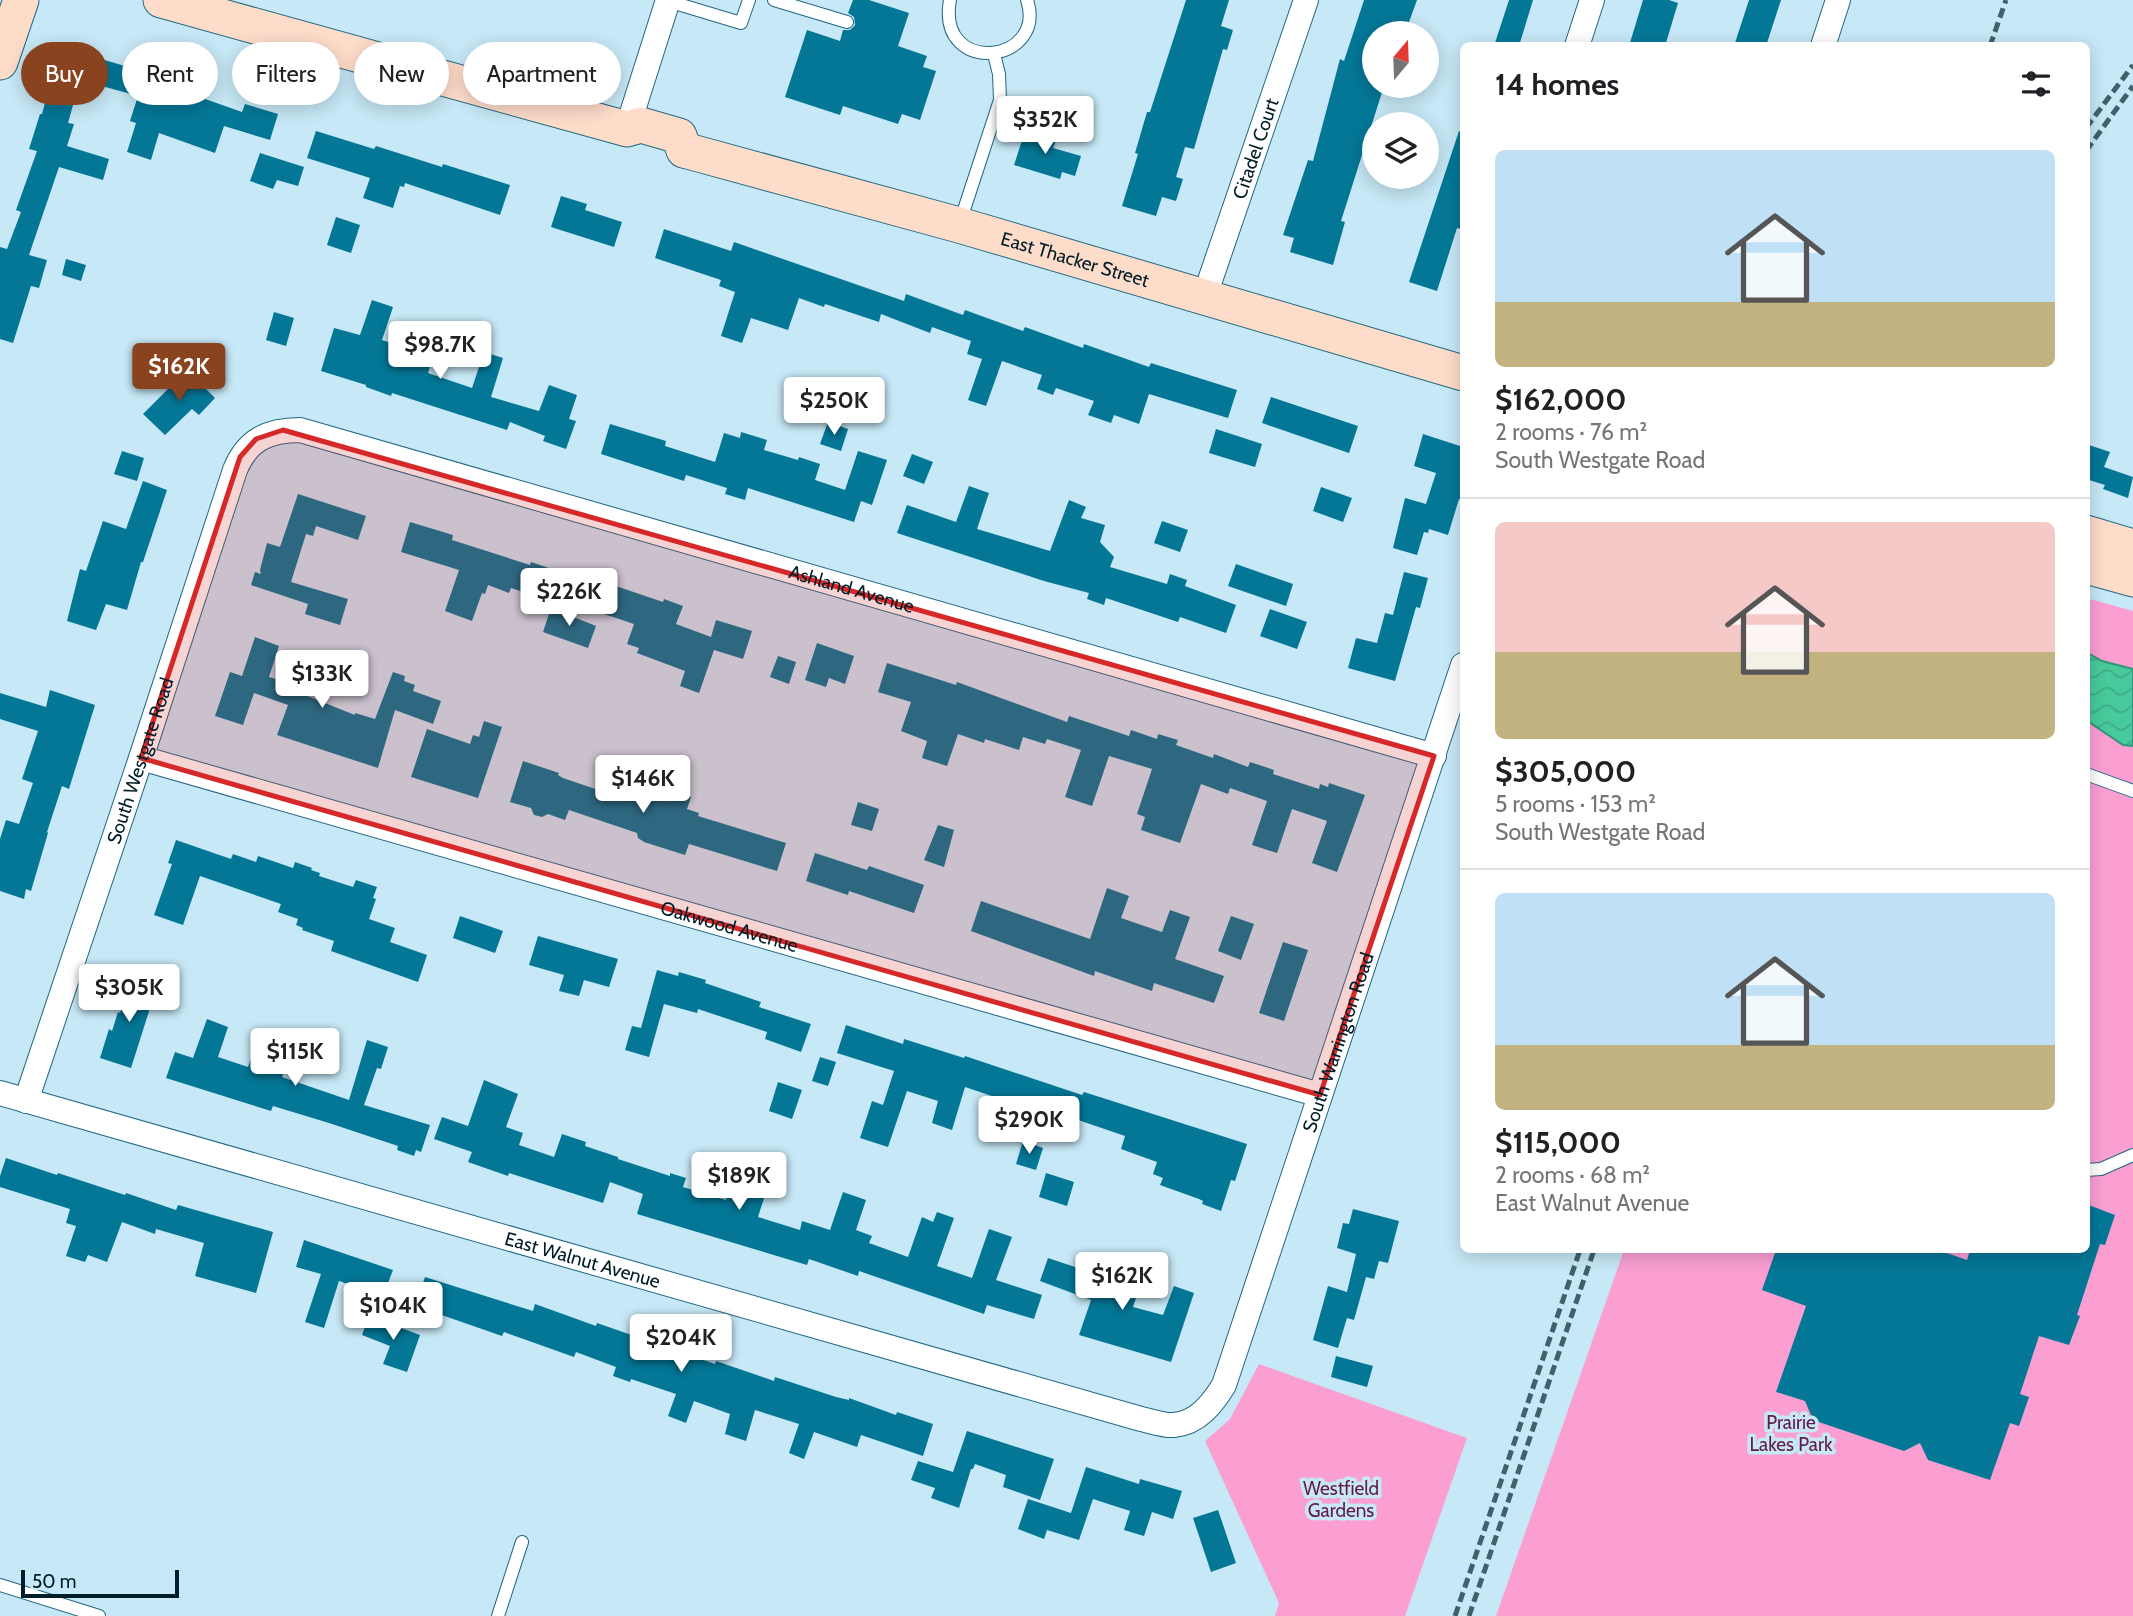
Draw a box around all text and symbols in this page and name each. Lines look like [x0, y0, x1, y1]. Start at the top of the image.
north arrow [1362, 21, 1438, 98]
map controls [1362, 21, 1439, 189]
chip: Buy [21, 42, 108, 105]
chip: Rent [122, 42, 218, 105]
chip: Filters [232, 42, 340, 105]
chip: New [354, 42, 449, 105]
chip: Apartment [463, 42, 621, 105]
icon: filters [2017, 65, 2055, 103]
text: 14 homes [1495, 66, 1619, 103]
street label: Citadel Court [1228, 95, 1284, 202]
pin: $352K [996, 96, 1094, 156]
text: $352K [1013, 105, 1077, 133]
button: layers [1362, 112, 1439, 189]
icon: home [1712, 195, 1838, 321]
street label: East Thacker Street [998, 227, 1152, 292]
pin: $98.7K [383, 322, 497, 381]
text: $98.7K [404, 330, 476, 358]
pin: $162K [130, 344, 228, 403]
text: $162K [148, 352, 210, 380]
pin: $250K [785, 378, 883, 437]
text: $162,000 [1495, 381, 1626, 418]
text: $250K [800, 386, 868, 414]
text: 2 rooms · 76 m² [1495, 418, 1647, 446]
text: South Westgate Road [1495, 446, 1705, 474]
street label: Ashland Avenue [786, 560, 917, 618]
icon: home [1712, 567, 1838, 693]
pin: $226K [520, 568, 618, 628]
text: $226K [536, 577, 602, 605]
pin: $133K [273, 650, 371, 710]
text: $133K [291, 659, 353, 687]
street label: South Westgate Road [102, 675, 179, 847]
text: $305,000 [1495, 753, 1636, 790]
pin: $146K [594, 756, 692, 815]
text: $146K [611, 764, 675, 792]
text: 5 rooms · 153 m² [1495, 790, 1656, 818]
text: South Westgate Road [1495, 818, 1705, 846]
street label: Oakwood Avenue [658, 896, 801, 957]
icon: home [1712, 938, 1838, 1064]
street label: South Warrington Road [1298, 950, 1379, 1135]
pin: $305K [80, 964, 178, 1024]
text: $305K [95, 973, 163, 1001]
pin: $115K [246, 1028, 344, 1088]
text: $115K [266, 1037, 324, 1065]
pin: $290K [980, 1096, 1078, 1156]
text: $290K [994, 1105, 1064, 1133]
text: $115,000 [1495, 1124, 1621, 1161]
pin: $189K [690, 1152, 788, 1212]
text: $189K [707, 1161, 771, 1189]
text: 2 rooms · 68 m² [1495, 1161, 1650, 1189]
text: East Walnut Avenue [1495, 1189, 1689, 1217]
street label: East Walnut Avenue [502, 1227, 663, 1293]
pin: $162K [1073, 1252, 1171, 1312]
text: $162K [1091, 1261, 1153, 1289]
pin: $104K [344, 1282, 442, 1342]
text: $104K [360, 1291, 426, 1319]
pin: $204K [632, 1314, 730, 1374]
text: $204K [646, 1323, 716, 1351]
park label: Prairie Lakes Park [1750, 1411, 1833, 1456]
park label: Westfield Gardens [1303, 1477, 1379, 1522]
scale bar [21, 1567, 178, 1599]
text: 50 m [32, 1570, 76, 1593]

